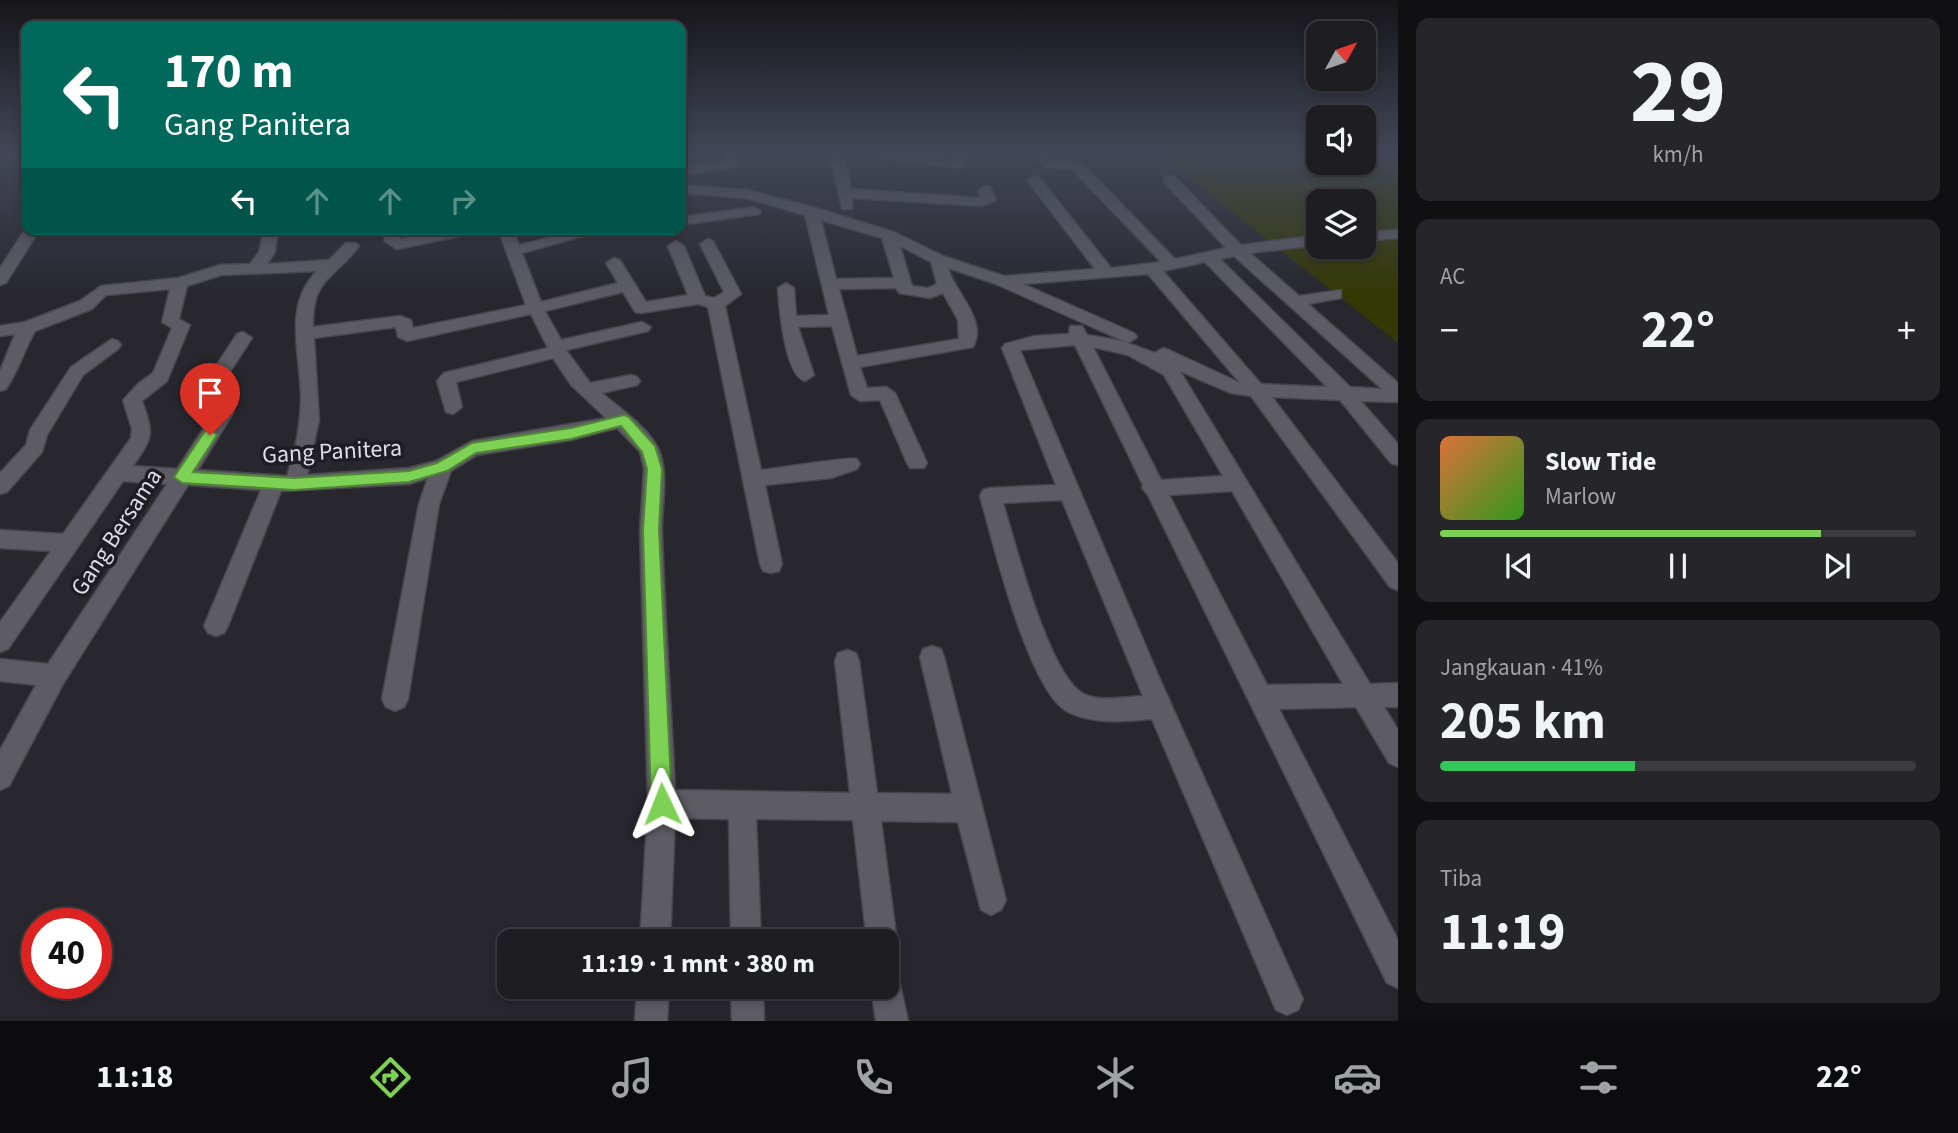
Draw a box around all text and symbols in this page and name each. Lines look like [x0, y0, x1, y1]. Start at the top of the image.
north arrow [1306, 21, 1376, 91]
map controls [1306, 21, 1376, 259]
text: 29 [1630, 28, 1726, 157]
text: 170 m [164, 37, 293, 107]
icon: left [49, 49, 140, 140]
text: Gang Panitera [164, 102, 351, 148]
button: sound [1306, 105, 1376, 175]
text: km/h [1652, 138, 1704, 171]
icon: left [225, 182, 263, 220]
icon: ahead [298, 182, 336, 220]
icon: ahead [371, 182, 409, 220]
icon: right [444, 182, 482, 220]
button: layers [1306, 189, 1376, 259]
text: AC [1440, 260, 1465, 293]
text: 22° [1641, 294, 1715, 368]
text: − [1440, 304, 1459, 358]
text: + [1897, 304, 1916, 358]
pin [180, 363, 240, 435]
icon: arrive [191, 374, 229, 412]
street label: Gang Panitera [261, 430, 403, 473]
text: Slow Tide [1545, 443, 1656, 480]
street label: Gang Bersama [62, 462, 171, 603]
text: Marlow [1545, 480, 1616, 513]
icon: previous [1500, 547, 1538, 585]
icon: pause [1659, 547, 1697, 585]
icon: next [1818, 547, 1856, 585]
text: Jangkauan · 41% [1440, 651, 1603, 684]
text: 205 km [1440, 685, 1606, 759]
position arrow [625, 767, 699, 841]
text: Tiba [1440, 862, 1482, 895]
text: 11:19 [1440, 896, 1565, 970]
speed limit sign: 40 [21, 908, 112, 999]
text: 11:19 · 1 mnt · 380 m [581, 945, 815, 982]
icon: directions [366, 1053, 415, 1102]
icon: music [608, 1053, 657, 1102]
icon: phone [849, 1053, 898, 1102]
icon: climate [1091, 1053, 1140, 1102]
icon: car [1333, 1053, 1382, 1102]
icon: filters [1574, 1053, 1623, 1102]
text: 11:18 [96, 1054, 174, 1100]
text: 22° [1816, 1054, 1862, 1100]

